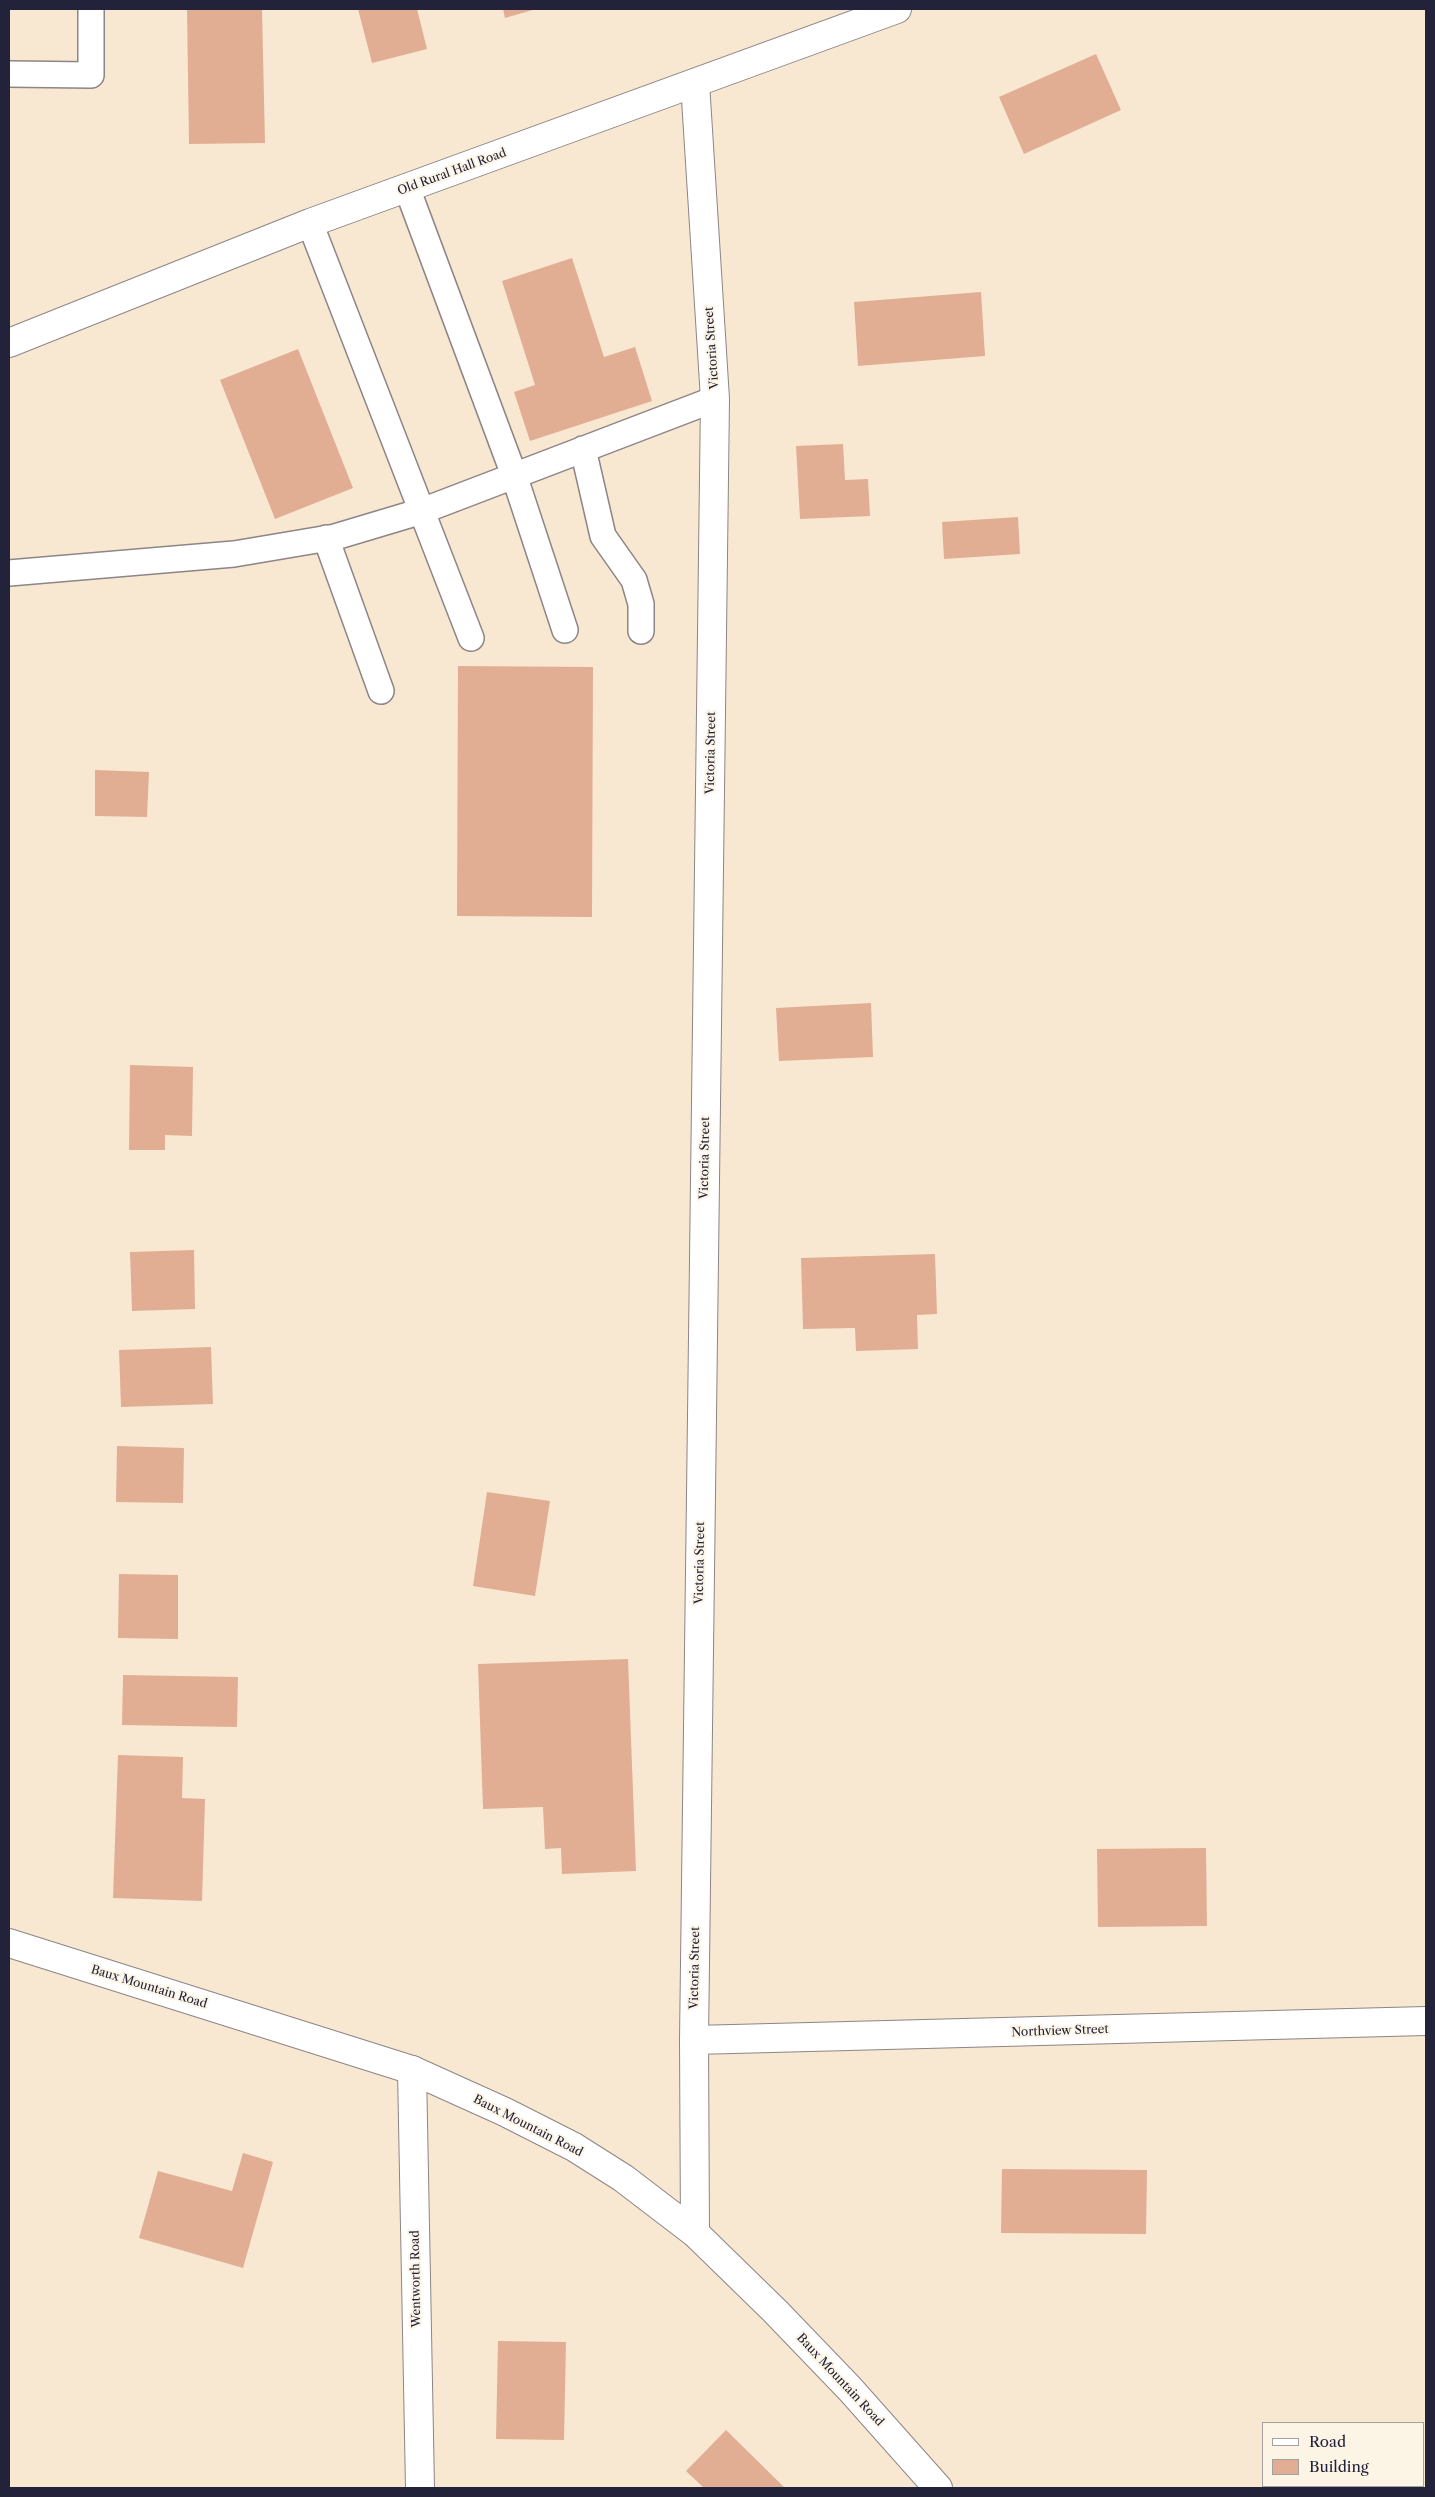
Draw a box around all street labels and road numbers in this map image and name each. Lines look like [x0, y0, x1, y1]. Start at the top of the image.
street label: Old Rural Hall Road [396, 146, 508, 198]
street label: Victoria Street [702, 306, 722, 390]
street label: Victoria Street [703, 712, 719, 794]
street label: Victoria Street [697, 1117, 713, 1199]
street label: Victoria Street [692, 1522, 708, 1604]
street label: Victoria Street [687, 1927, 703, 2009]
street label: Baux Mountain Road [89, 1962, 209, 2012]
street label: Northview Street [1011, 2022, 1109, 2040]
street label: Baux Mountain Road [471, 2092, 585, 2160]
street label: Wentworth Road [408, 2230, 424, 2328]
street label: Baux Mountain Road [793, 2331, 887, 2429]

